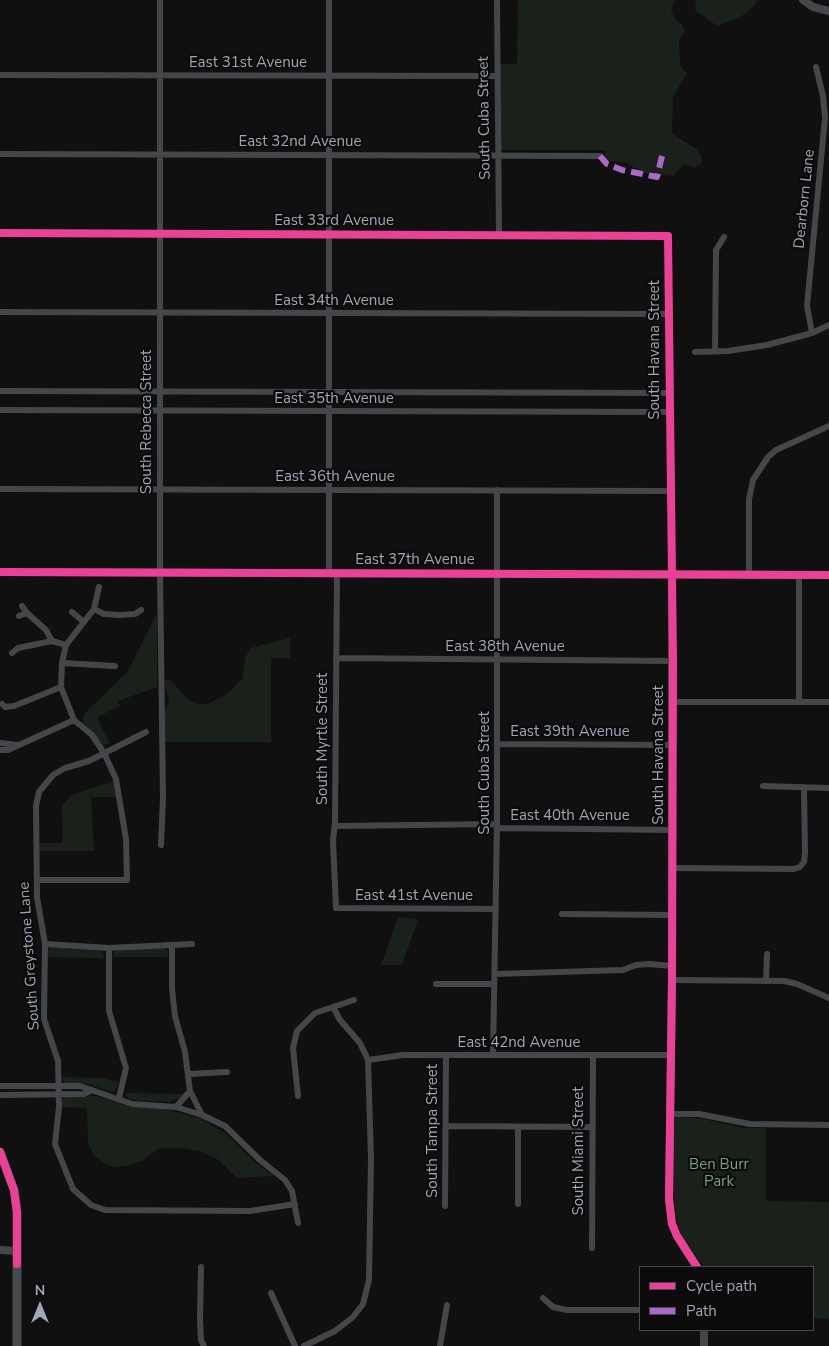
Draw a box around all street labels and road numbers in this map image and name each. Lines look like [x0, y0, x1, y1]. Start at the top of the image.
street label: East 31st Avenue [189, 54, 307, 72]
street label: South Cuba Street [475, 56, 495, 180]
street label: East 32nd Avenue [239, 133, 361, 151]
street label: Dearborn Lane [791, 148, 819, 250]
street label: East 33rd Avenue [274, 212, 394, 230]
street label: South Havana Street [646, 280, 664, 420]
street label: East 34th Avenue [274, 292, 394, 310]
street label: South Rebecca Street [138, 350, 156, 494]
street label: East 35th Avenue [274, 390, 394, 408]
street label: East 36th Avenue [275, 468, 395, 486]
street label: East 37th Avenue [355, 551, 475, 569]
street label: East 38th Avenue [445, 638, 565, 656]
street label: South Myrtle Street [314, 673, 332, 805]
street label: South Havana Street [650, 685, 668, 825]
street label: South Cuba Street [476, 711, 494, 835]
street label: East 39th Avenue [510, 723, 630, 741]
street label: East 40th Avenue [510, 807, 630, 825]
street label: South Greystone Lane [16, 881, 44, 1031]
street label: East 41st Avenue [355, 887, 473, 905]
street label: East 42nd Avenue [458, 1034, 580, 1052]
street label: South Tampa Street [424, 1064, 442, 1198]
street label: South Miami Street [570, 1087, 588, 1215]

